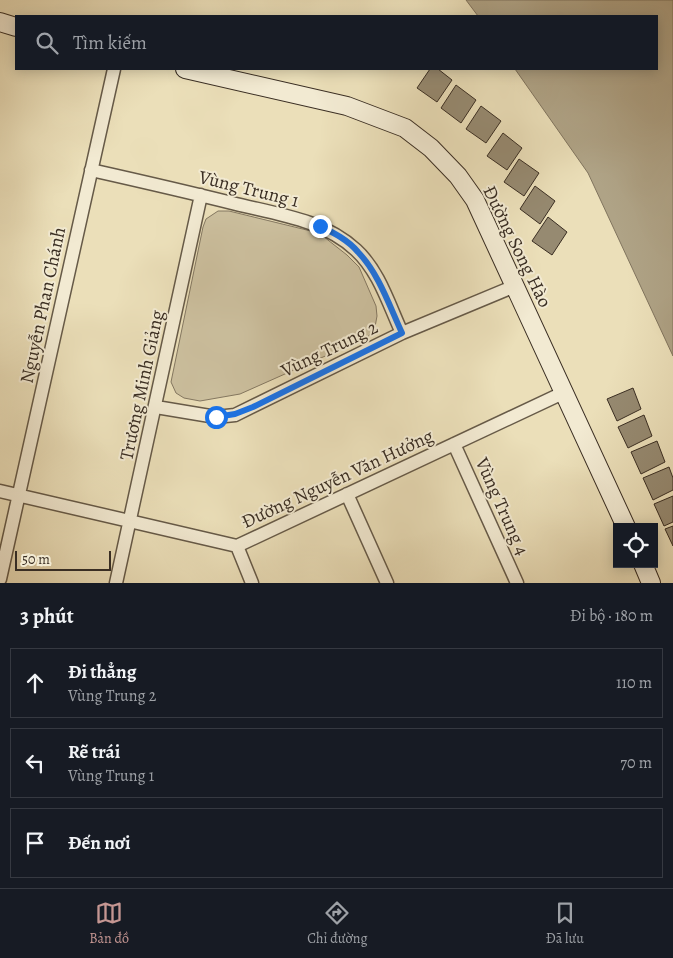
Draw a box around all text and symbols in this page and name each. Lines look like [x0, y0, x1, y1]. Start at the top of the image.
search box [15, 15, 658, 70]
icon: search [33, 29, 61, 57]
text: Tìm kiếm [73, 30, 147, 56]
street label: Vùng Trung 1 [195, 164, 302, 214]
street label: Đường Song Hào [476, 181, 558, 312]
route end [309, 215, 332, 238]
street label: Nguyễn Phan Chánh [14, 225, 72, 386]
street label: Trương Minh Giảng [113, 307, 171, 463]
street label: Vùng Trung 2 [276, 314, 382, 384]
route start [205, 406, 228, 429]
street label: Đường Nguyễn Văn Hưởng [237, 423, 438, 535]
street label: Vùng Trung 4 [469, 453, 535, 560]
map controls [613, 523, 658, 568]
button: locate [613, 523, 658, 568]
scale bar [15, 548, 111, 571]
text: 50 m [22, 550, 50, 569]
text: 3 phút [20, 602, 74, 630]
text: Đi bộ · 180 m [570, 605, 653, 627]
text: Đi thẳng [68, 659, 136, 685]
icon: ahead [21, 669, 49, 697]
text: 110 m [616, 672, 652, 694]
text: Vùng Trung 2 [68, 685, 156, 707]
text: Rẽ trái [68, 739, 120, 765]
icon: left [21, 749, 49, 777]
text: 70 m [620, 752, 652, 774]
text: Vùng Trung 1 [68, 765, 154, 787]
icon: arrive [21, 829, 49, 857]
text: Đến nơi [68, 830, 130, 856]
tab: Bản đồ [89, 899, 129, 948]
tab: Chỉ đường [307, 899, 367, 948]
tab: Đã lưu [546, 899, 584, 948]

